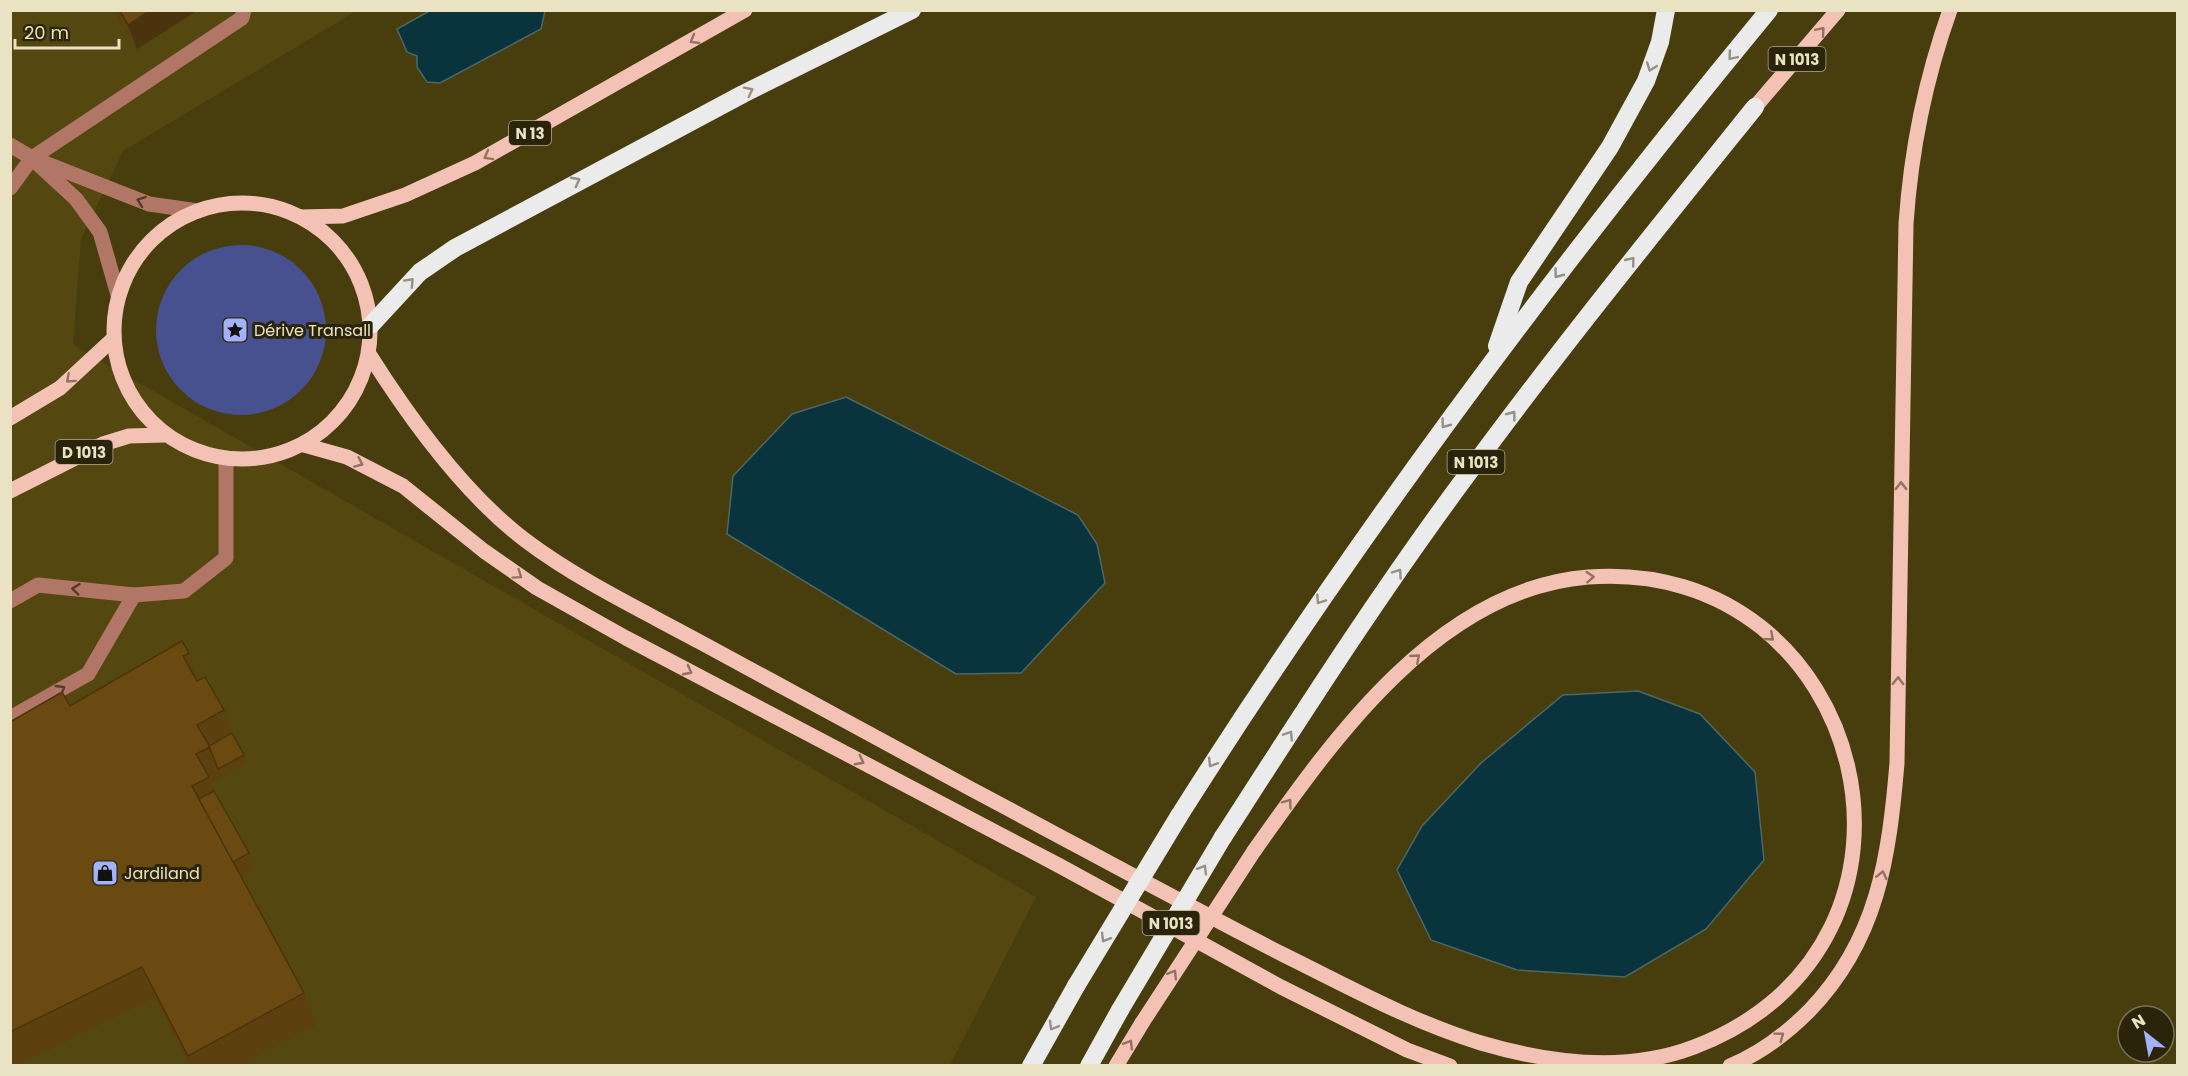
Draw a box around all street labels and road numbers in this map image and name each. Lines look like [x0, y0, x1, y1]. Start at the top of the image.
road number: N 1013 [1768, 47, 1826, 71]
road number: N 13 [509, 121, 551, 145]
road number: D 1013 [56, 440, 112, 464]
road number: N 1013 [1448, 450, 1504, 474]
road number: N 1013 [1142, 911, 1200, 935]

